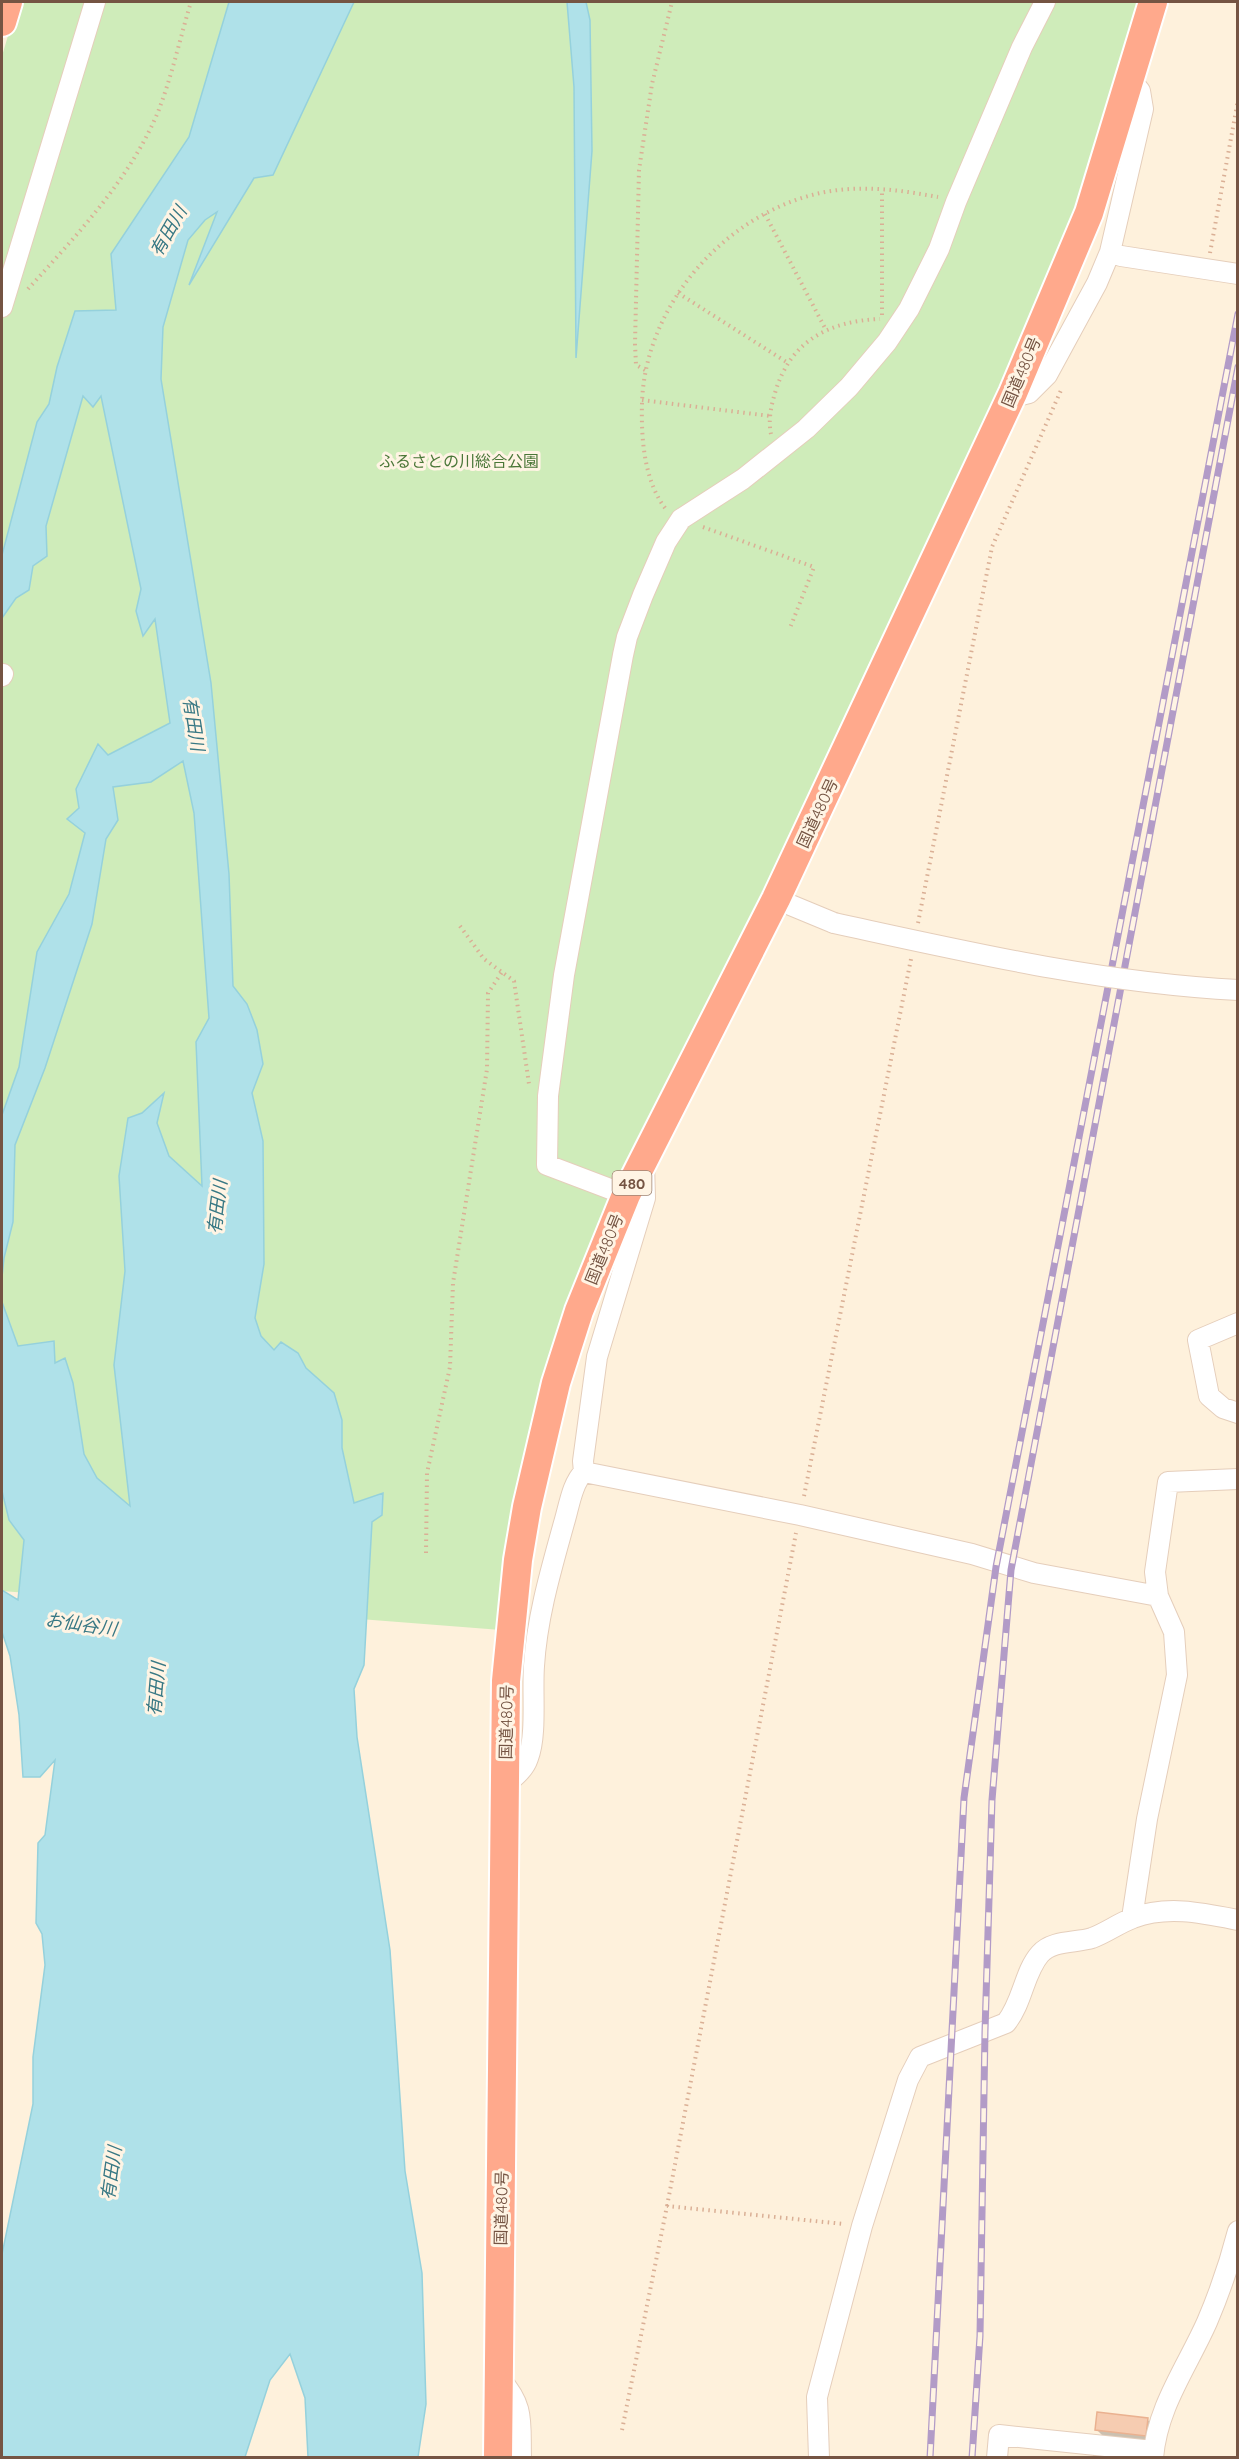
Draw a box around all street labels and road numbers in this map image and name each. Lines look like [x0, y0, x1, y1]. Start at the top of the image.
street label: 国道480号 [997, 334, 1045, 410]
street label: 国道480号 [792, 775, 842, 851]
road number: 480 [612, 1171, 652, 1195]
street label: 国道480号 [581, 1211, 627, 1287]
street label: 国道480号 [495, 1685, 517, 1759]
street label: 国道480号 [490, 2171, 512, 2245]

